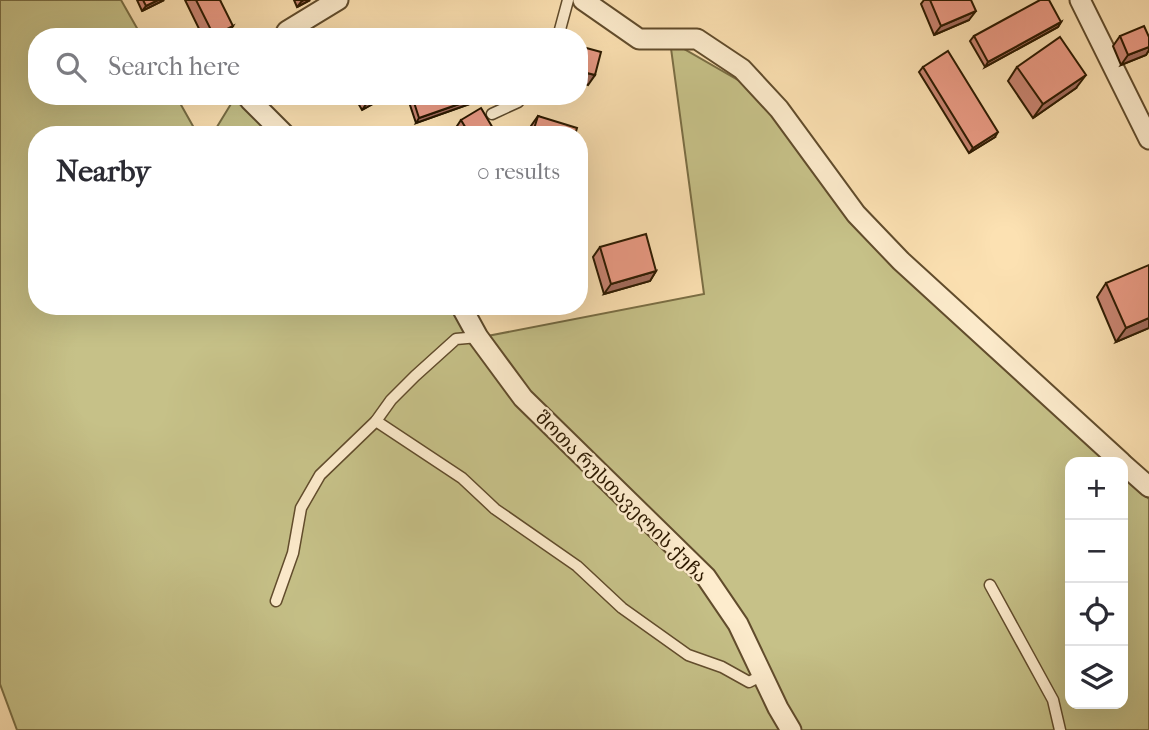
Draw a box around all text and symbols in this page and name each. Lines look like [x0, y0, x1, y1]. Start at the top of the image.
search box [28, 28, 588, 105]
icon: search [52, 48, 90, 86]
text: Search here [108, 51, 240, 82]
text: Nearby [56, 154, 151, 189]
text: 0 results [477, 158, 560, 185]
street label: შოთა რუსთაველის ქუჩა [531, 406, 712, 587]
map controls [1065, 457, 1128, 709]
button: + [1065, 457, 1128, 520]
button: − [1065, 520, 1128, 583]
button: locate [1065, 583, 1128, 646]
button: layers [1065, 646, 1128, 709]

